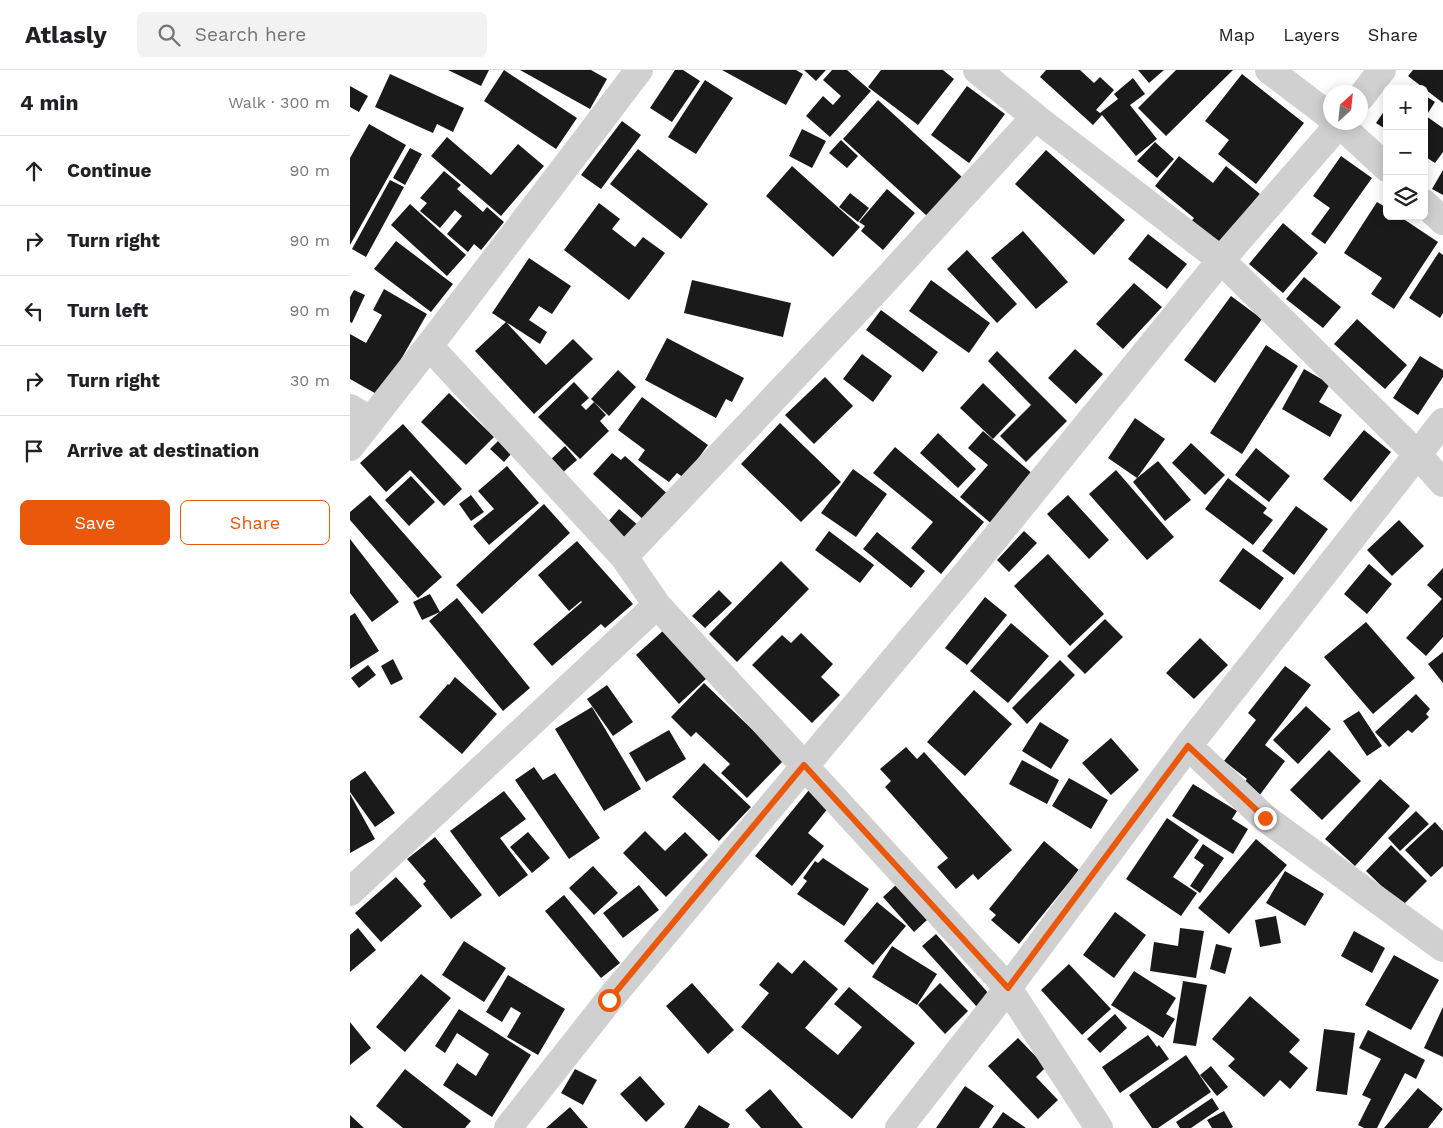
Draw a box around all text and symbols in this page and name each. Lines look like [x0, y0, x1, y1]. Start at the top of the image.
search box [137, 12, 487, 57]
text: Atlasly [25, 21, 107, 49]
icon: search [155, 21, 183, 49]
text: Search here [195, 23, 306, 46]
text: Map [1218, 24, 1255, 45]
text: Layers [1283, 24, 1340, 45]
text: Share [1368, 24, 1418, 45]
north arrow [1323, 85, 1368, 130]
map controls [1383, 85, 1428, 220]
button: + [1383, 85, 1428, 130]
text: 4 min [20, 90, 78, 115]
text: Walk · 300 m [228, 93, 330, 112]
button: − [1383, 130, 1428, 175]
icon: ahead [20, 157, 48, 185]
text: Continue [67, 159, 151, 182]
text: 90 m [289, 161, 330, 180]
button: layers [1383, 175, 1428, 220]
icon: right [20, 227, 48, 255]
text: Turn right [67, 229, 160, 252]
text: 90 m [289, 231, 330, 250]
icon: left [20, 297, 48, 325]
text: Turn left [67, 299, 148, 322]
text: 90 m [289, 301, 330, 320]
icon: right [20, 367, 48, 395]
text: Turn right [67, 369, 160, 392]
text: 30 m [290, 371, 330, 390]
icon: arrive [20, 437, 48, 465]
text: Arrive at destination [67, 439, 259, 462]
button: Save [20, 500, 170, 545]
button: Share [180, 500, 330, 545]
route end [1254, 807, 1277, 830]
route start [598, 989, 621, 1012]

